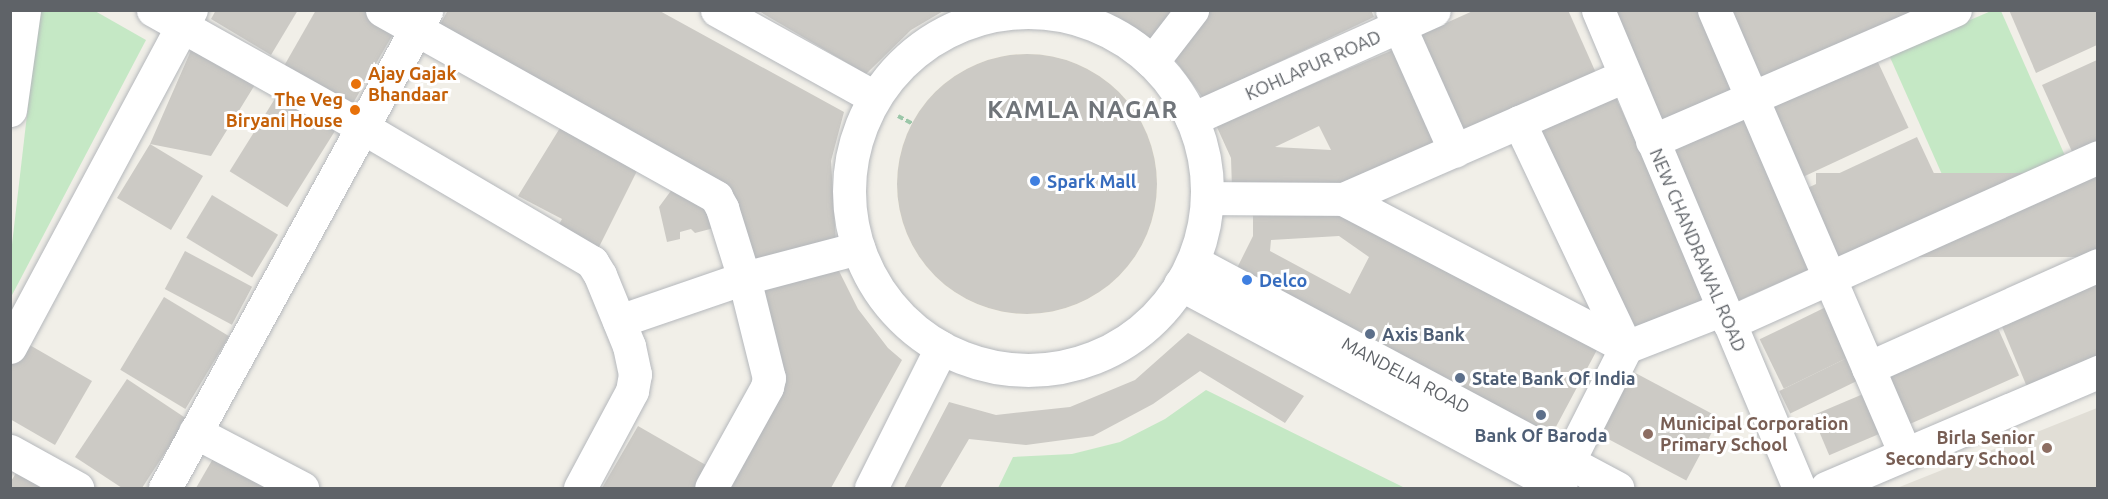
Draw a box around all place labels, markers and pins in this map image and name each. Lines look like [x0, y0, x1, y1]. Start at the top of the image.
place label: Ajay Gajak Bhandaar [368, 63, 456, 106]
marker: Ajay Gajak Bhandaar [349, 77, 363, 91]
place label: The Veg Biryani House [226, 89, 343, 132]
marker: The Veg Biryani House [348, 103, 362, 117]
place label: Spark Mall [1047, 170, 1136, 192]
marker: Spark Mall [1028, 174, 1042, 188]
place label: Delco [1259, 269, 1307, 291]
marker: Delco [1240, 273, 1254, 287]
place label: Axis Bank [1382, 323, 1465, 345]
marker: Axis Bank [1363, 327, 1377, 341]
place label: State Bank Of India [1472, 367, 1636, 389]
marker: State Bank Of India [1453, 371, 1467, 385]
marker: Bank Of Baroda [1534, 408, 1548, 422]
place label: Municipal Corporation Primary School [1660, 413, 1849, 456]
place label: Bank Of Baroda [1475, 424, 1607, 446]
marker: Municipal Corporation Primary School [1641, 427, 1655, 441]
place label: Birla Senior Secondary School [1886, 427, 2035, 470]
marker: Birla Senior Secondary School [2040, 441, 2054, 455]

